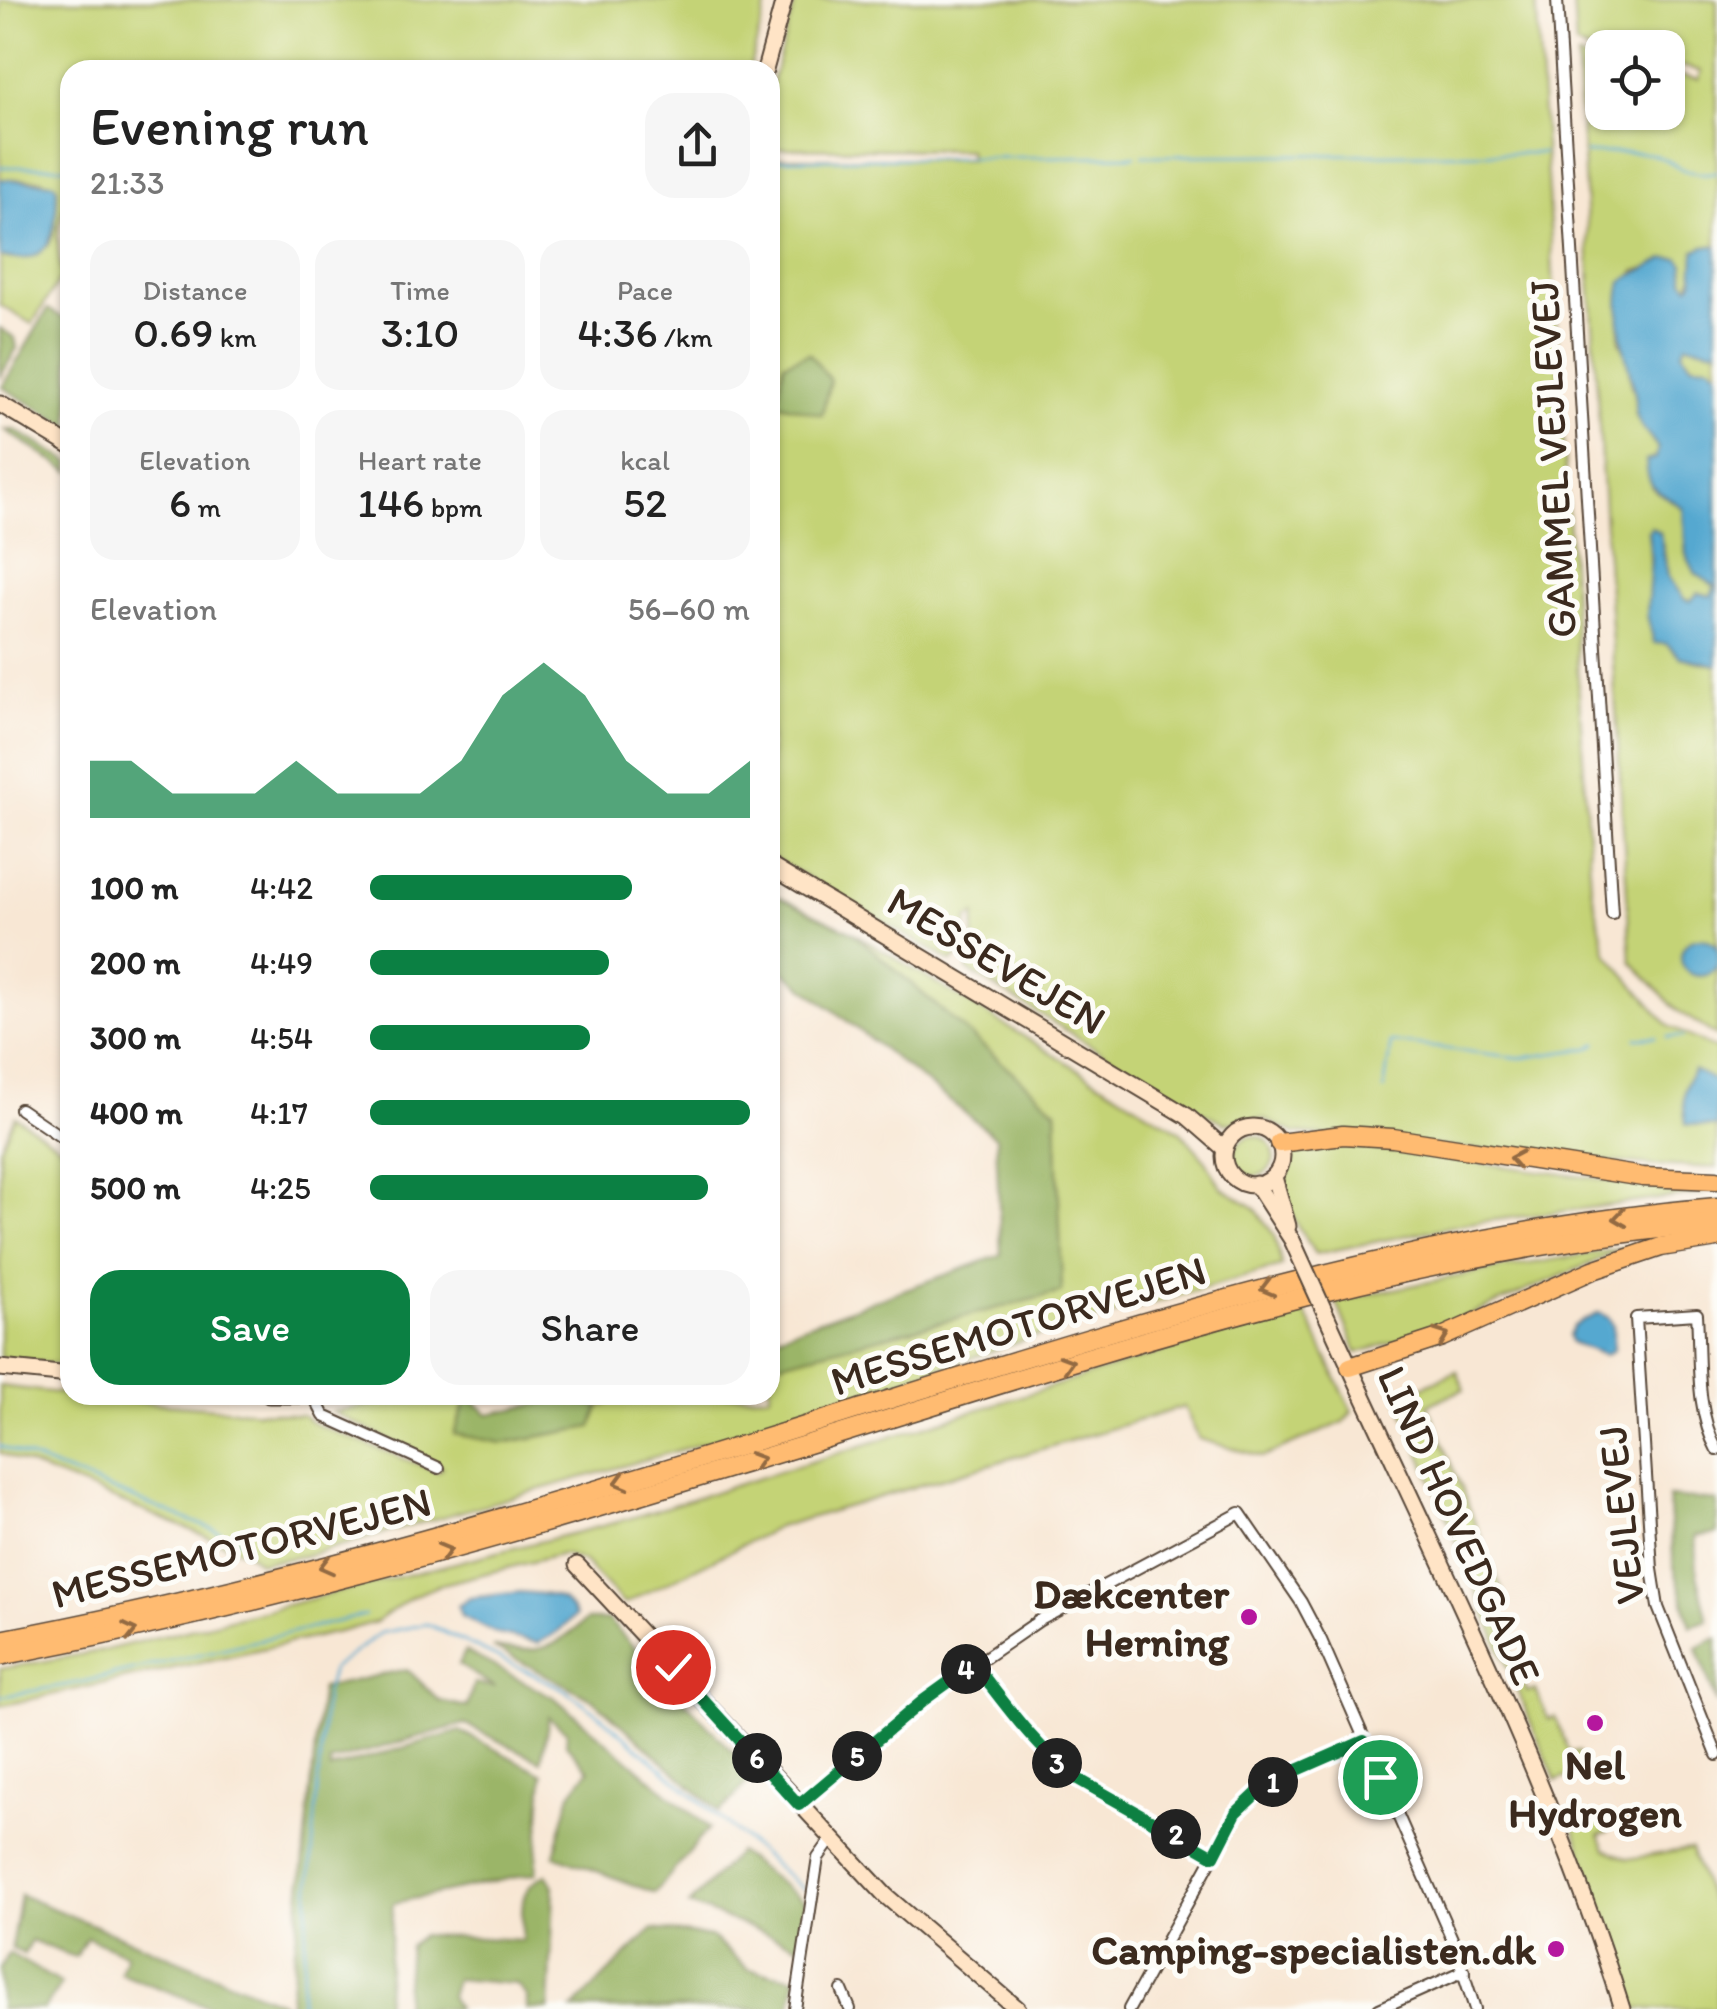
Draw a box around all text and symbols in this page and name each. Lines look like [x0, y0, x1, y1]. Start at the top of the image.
map controls [1585, 30, 1685, 130]
button: locate [1585, 30, 1685, 130]
text: Evening run [90, 93, 369, 159]
button: share [645, 93, 750, 198]
text: 21:33 [90, 164, 164, 202]
text: Distance [143, 273, 247, 307]
text: Time [390, 273, 450, 307]
text: Pace [617, 273, 673, 307]
street label: GAMMEL VEJLEVEJ [1518, 279, 1587, 639]
text: 0.69 [133, 307, 214, 358]
text: 3:10 [381, 307, 459, 358]
text: 4:36 [577, 307, 658, 358]
text: km [214, 320, 257, 354]
text: /km [658, 320, 713, 354]
text: Elevation [139, 443, 251, 477]
text: Heart rate [358, 443, 482, 477]
text: kcal [620, 443, 670, 477]
text: 6 [169, 477, 191, 528]
text: 146 [357, 477, 424, 528]
text: 52 [623, 477, 667, 528]
text: m [191, 490, 221, 524]
text: bpm [424, 490, 483, 524]
text: Elevation [90, 590, 217, 628]
text: 56–60 m [628, 590, 750, 628]
text: 100 m [90, 869, 178, 907]
text: 4:42 [250, 869, 313, 907]
street label: MESSEVEJEN [878, 875, 1115, 1046]
text: 200 m [90, 944, 180, 982]
text: 4:49 [250, 944, 313, 982]
text: 300 m [90, 1019, 181, 1057]
text: 4:54 [250, 1019, 313, 1057]
text: 400 m [90, 1094, 183, 1132]
text: 4:17 [250, 1094, 308, 1132]
one-way arrow [1508, 1149, 1524, 1170]
text: 500 m [90, 1169, 180, 1207]
text: 4:25 [250, 1169, 311, 1207]
one-way arrow [1612, 1207, 1629, 1228]
street label: MESSEMOTORVEJEN [825, 1244, 1212, 1407]
button: Save [90, 1270, 410, 1385]
button: Share [430, 1270, 750, 1385]
one-way arrow [1259, 1276, 1276, 1297]
one-way arrow [1432, 1328, 1450, 1348]
one-way arrow [1058, 1354, 1075, 1375]
street label: LIND HOVEDGADE [1366, 1358, 1553, 1692]
street label: VEJLEVEJ [1586, 1423, 1655, 1607]
one-way arrow [748, 1451, 765, 1472]
one-way arrow [613, 1470, 630, 1491]
street label: MESSEMOTORVEJEN [46, 1476, 436, 1619]
one-way arrow [436, 1542, 453, 1563]
one-way arrow [318, 1554, 335, 1575]
place label: Dækcenter Herning [1033, 1568, 1230, 1667]
marker: Dækcenter Herning [1238, 1606, 1260, 1628]
one-way arrow [121, 1622, 138, 1643]
pin [631, 1625, 716, 1710]
icon: check [646, 1640, 701, 1695]
pin: 4 [941, 1644, 991, 1694]
text: 4 [958, 1652, 974, 1686]
marker: Nel Hydrogen [1584, 1712, 1606, 1734]
pin: 5 [832, 1731, 882, 1781]
pin: 6 [732, 1733, 782, 1783]
pin [1338, 1735, 1423, 1820]
pin: 3 [1032, 1738, 1082, 1788]
text: 5 [850, 1739, 864, 1773]
place label: Nel Hydrogen [1508, 1739, 1682, 1838]
text: 6 [750, 1741, 764, 1775]
text: 3 [1049, 1746, 1065, 1780]
icon: arrive [1353, 1750, 1408, 1805]
pin: 1 [1248, 1757, 1298, 1807]
text: 1 [1267, 1765, 1280, 1799]
pin: 2 [1151, 1809, 1201, 1859]
text: 2 [1169, 1817, 1183, 1851]
place label: Camping-specialisten.dk [1091, 1924, 1536, 1975]
marker: Camping-specialisten.dk [1545, 1938, 1567, 1960]

